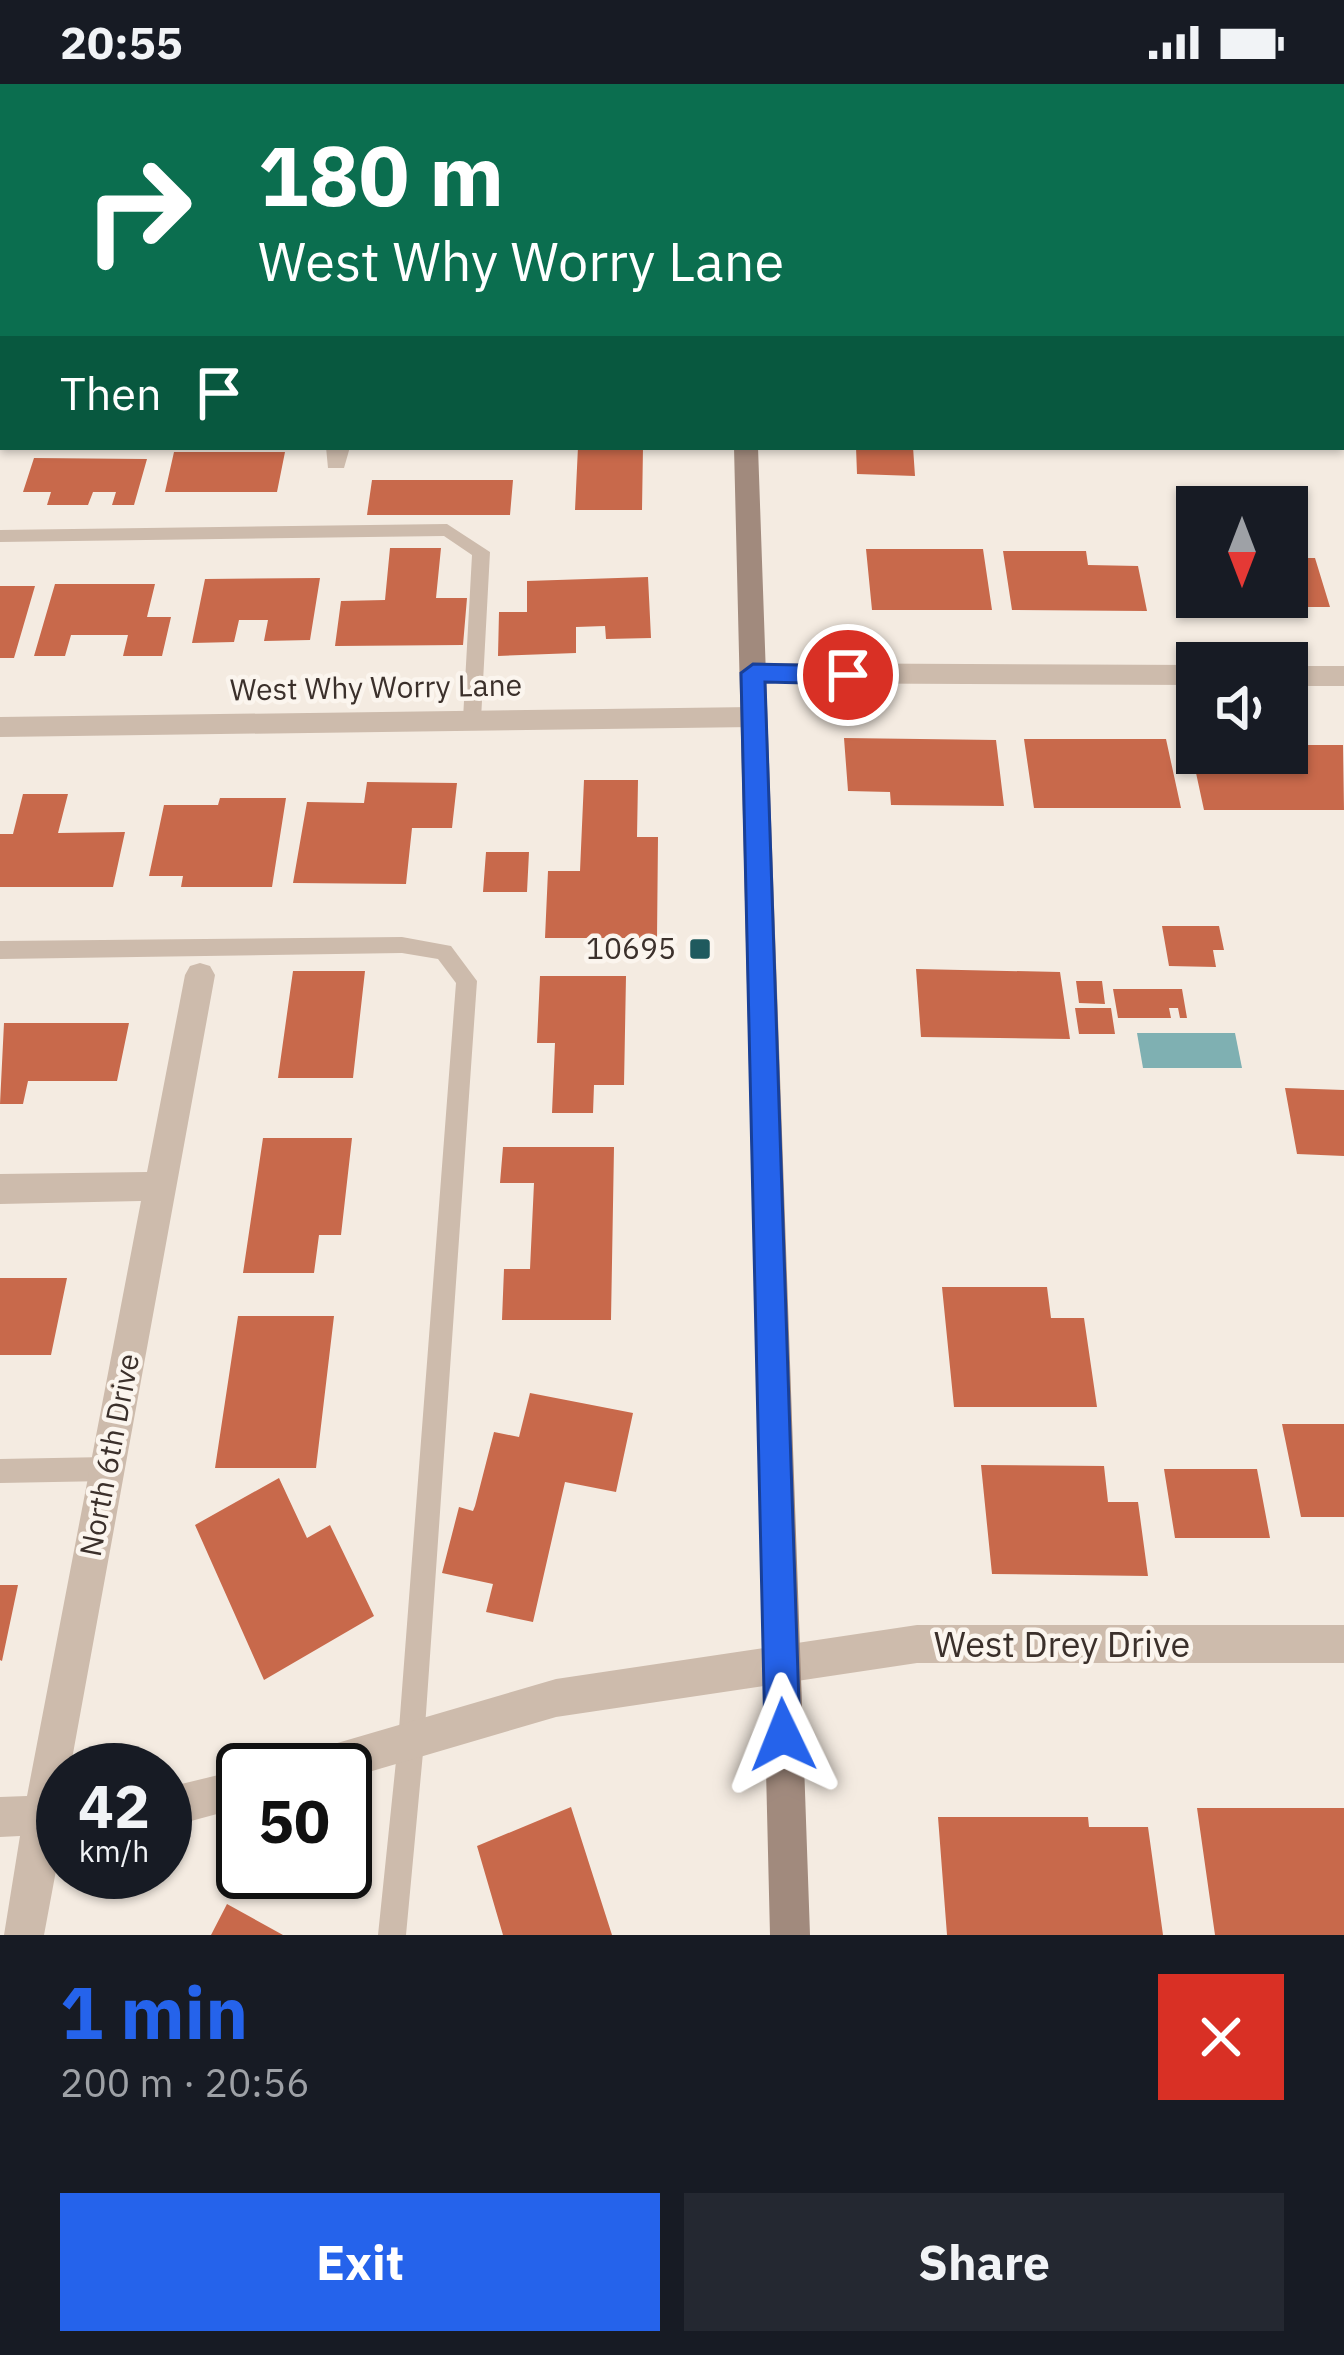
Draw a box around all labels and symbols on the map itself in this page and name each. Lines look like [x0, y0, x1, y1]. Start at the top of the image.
north arrow [1176, 486, 1308, 618]
pin [797, 624, 899, 726]
street label: West Why Worry Lane [229, 664, 522, 709]
place label: 10695 [586, 928, 676, 967]
marker: 10695 [687, 936, 713, 962]
street label: North 6th Drive [70, 1350, 147, 1560]
street label: West Drey Drive [934, 1620, 1190, 1667]
position arrow [720, 1672, 846, 1798]
speed limit sign: 50 [216, 1743, 372, 1899]

